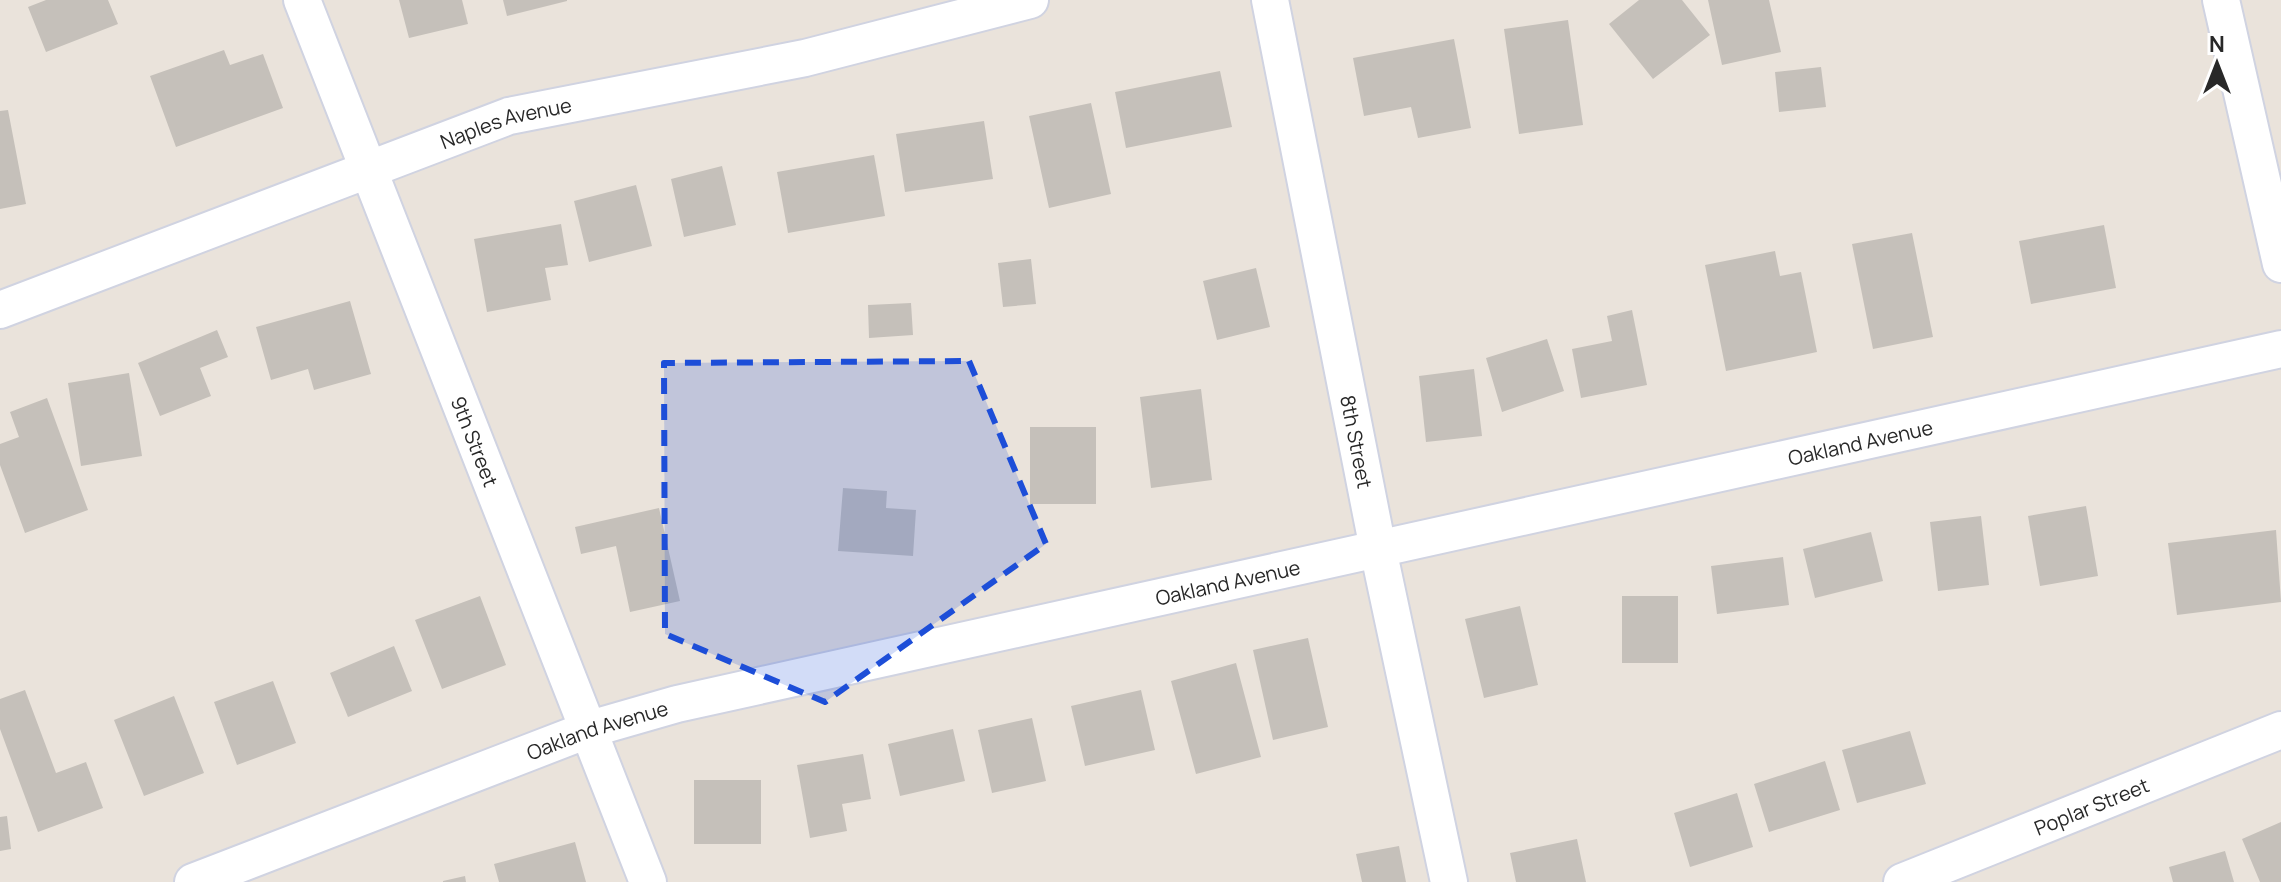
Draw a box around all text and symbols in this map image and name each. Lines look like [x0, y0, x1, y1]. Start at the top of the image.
north arrow [2177, 24, 2257, 104]
text: N [2209, 29, 2225, 59]
street label: Naples Avenue [436, 91, 574, 155]
street label: 9th Street [445, 392, 505, 490]
street label: 8th Street [1335, 393, 1379, 490]
street label: Oakland Avenue [1785, 413, 1935, 471]
street label: Oakland Avenue [1153, 553, 1303, 611]
street label: Oakland Avenue [522, 694, 671, 766]
street label: Poplar Street [2030, 771, 2153, 841]

